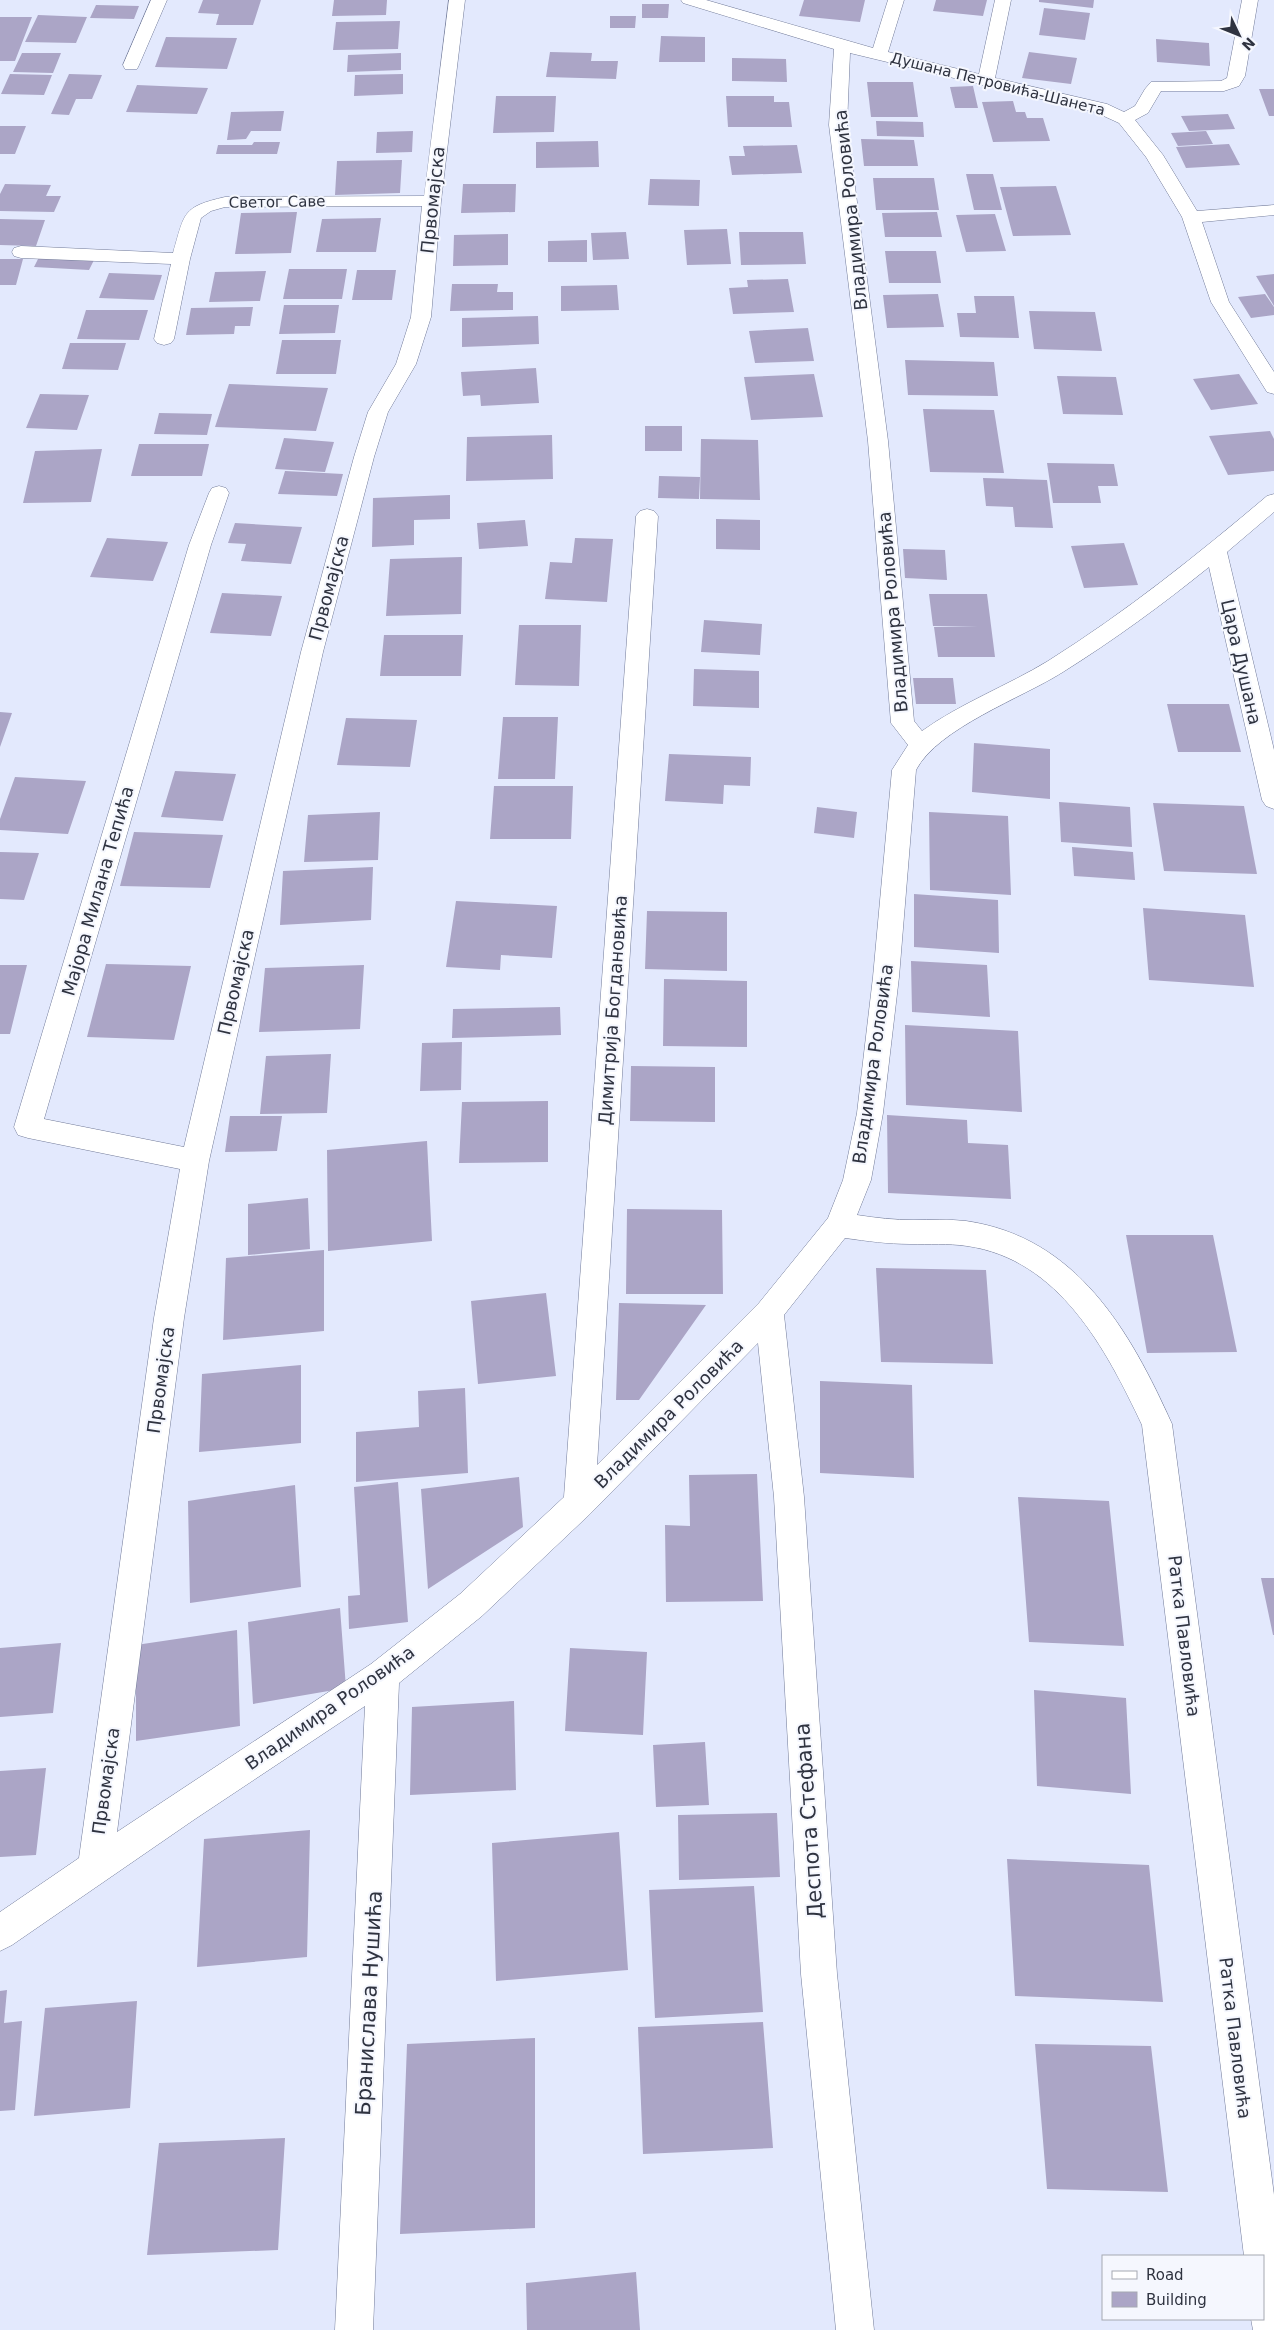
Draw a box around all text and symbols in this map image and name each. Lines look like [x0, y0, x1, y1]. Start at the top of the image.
north arrow [1214, 10, 1264, 60]
text: N [1239, 34, 1258, 54]
street label: Душана Петровића-Шанета [889, 49, 1107, 119]
street label: Владимира Роловића [830, 109, 871, 312]
street label: Првомајска [416, 145, 449, 255]
street label: Светог Саве [228, 192, 326, 212]
street label: Владимира Роловића [873, 511, 912, 714]
street label: Првомајска [304, 533, 353, 643]
street label: Цара Душана [1217, 597, 1266, 727]
street label: Мајора Милана Тепића [57, 784, 138, 998]
street label: Димитрија Богдановића [594, 894, 631, 1126]
street label: Првомајска [213, 927, 258, 1037]
street label: Владимира Роловића [848, 962, 897, 1165]
street label: Првомајска [143, 1325, 178, 1435]
street label: Владимира Роловића [590, 1335, 747, 1492]
street label: Ратка Павловића [1164, 1554, 1205, 1718]
street label: Владимира Роловића [241, 1641, 418, 1774]
street label: Деспота Стефана [790, 1722, 828, 1920]
street label: Првомајска [88, 1726, 123, 1836]
street label: Бранислава Нушића [351, 1890, 387, 2116]
street label: Ратка Павловића [1215, 1956, 1256, 2120]
legend [1102, 2255, 1264, 2320]
text: Road [1146, 2266, 1184, 2284]
text: Building [1146, 2291, 1207, 2309]

